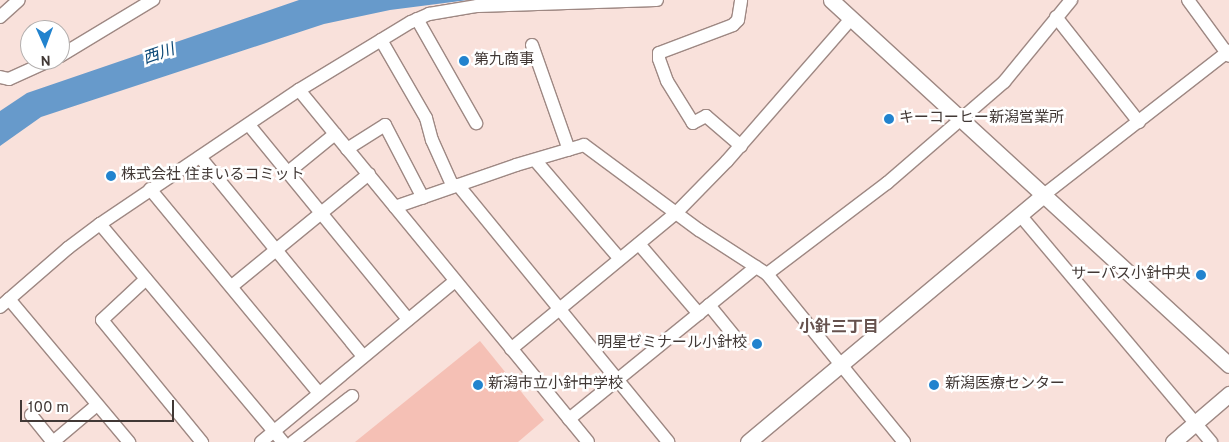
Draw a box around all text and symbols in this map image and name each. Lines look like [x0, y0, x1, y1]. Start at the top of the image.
north arrow [20, 20, 70, 70]
water label: 西川 [141, 41, 177, 69]
text: N [40, 51, 51, 68]
place label: 第九商事 [474, 52, 534, 70]
marker: 第九商事 [458, 55, 470, 67]
place label: キーコーヒー新潟営業所 [899, 110, 1064, 128]
marker: キーコーヒー新潟営業所 [883, 113, 895, 125]
place label: 株式会社 住まいるコミット [121, 167, 305, 185]
marker: 株式会社 住まいるコミット [105, 170, 117, 182]
place label: サーパス小針中央 [1071, 266, 1191, 284]
marker: サーパス小針中央 [1195, 269, 1207, 281]
district label: 小針三丁目 [799, 318, 879, 338]
place label: 明星ゼミナール小針校 [597, 335, 747, 353]
marker: 明星ゼミナール小針校 [751, 338, 763, 350]
place label: 新潟市立小針中学校 [488, 376, 623, 394]
place label: 新潟医療センター [945, 376, 1065, 394]
marker: 新潟医療センター [927, 378, 941, 392]
marker: 新潟市立小針中学校 [472, 379, 484, 391]
scale bar [22, 390, 176, 422]
text: 100 m [28, 399, 69, 418]

